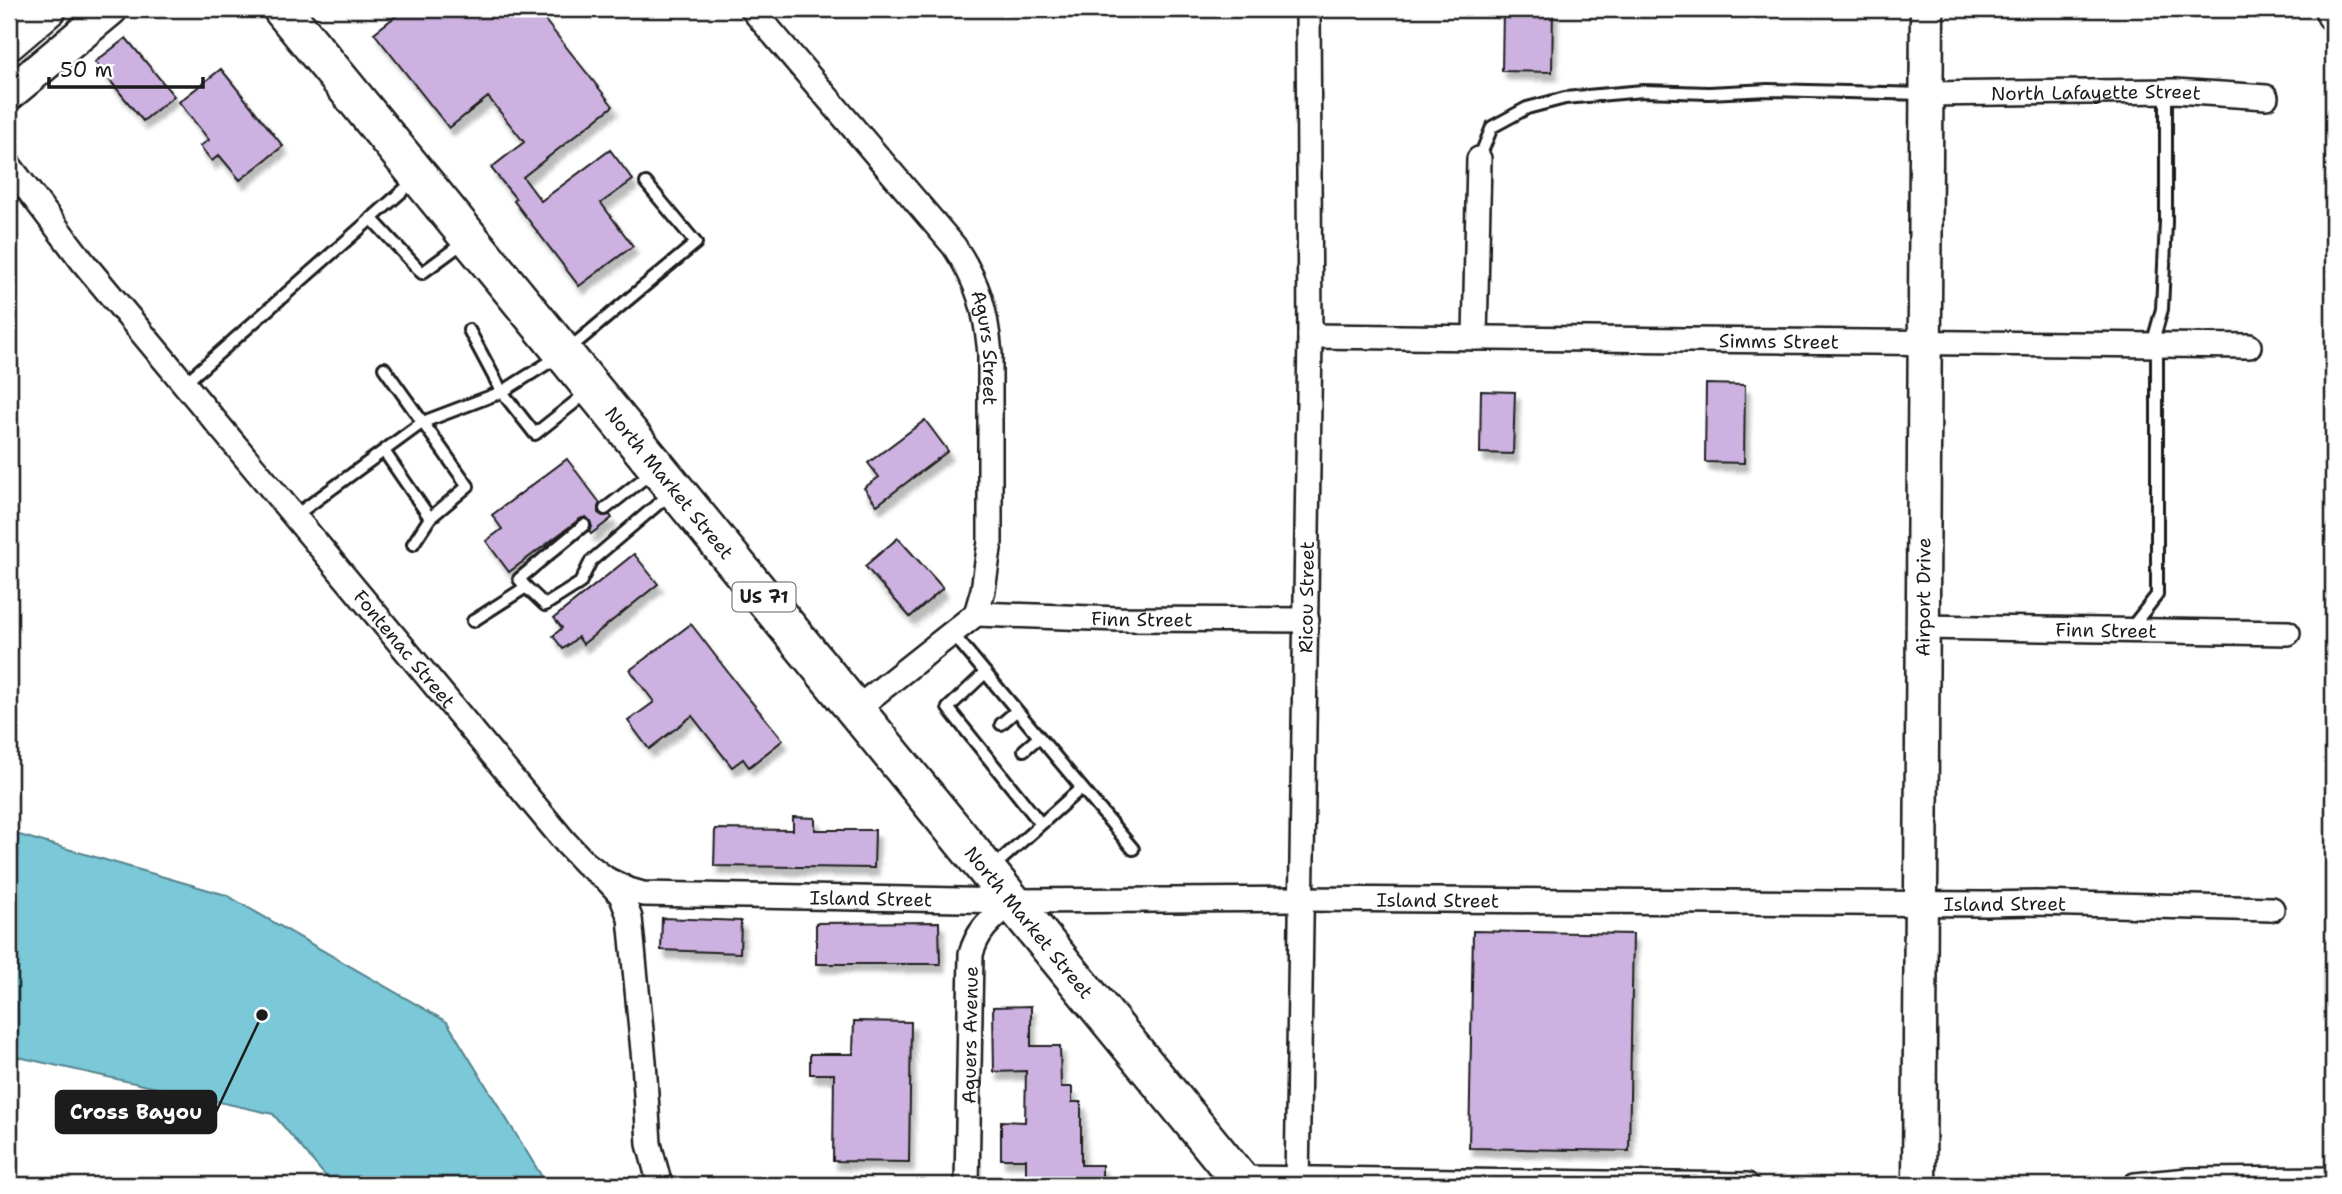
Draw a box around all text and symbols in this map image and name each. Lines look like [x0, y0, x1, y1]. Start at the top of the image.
scale bar [49, 46, 203, 90]
text: 50 m [60, 56, 113, 84]
street label: North Lafayette Street [1991, 78, 2202, 106]
street label: Agurs Street [966, 287, 1003, 405]
street label: Simms Street [1719, 328, 1839, 354]
street label: North Market Street [600, 401, 739, 564]
street label: Airport Drive [1910, 537, 1936, 657]
street label: Ricou Street [1293, 541, 1319, 653]
road number: US 71 [732, 582, 796, 612]
street label: Fontenac Street [348, 585, 461, 713]
street label: Finn Street [1091, 606, 1193, 632]
street label: Finn Street [2055, 617, 2157, 643]
street label: North Market Street [959, 841, 1099, 1004]
street label: Island Street [809, 885, 933, 912]
street label: Island Street [1376, 887, 1499, 913]
street label: Island Street [1943, 890, 2067, 917]
street label: Aguers Avenue [956, 966, 983, 1104]
callout: Cross Bayou [56, 1091, 216, 1133]
text: Cross Bayou [70, 1098, 202, 1126]

